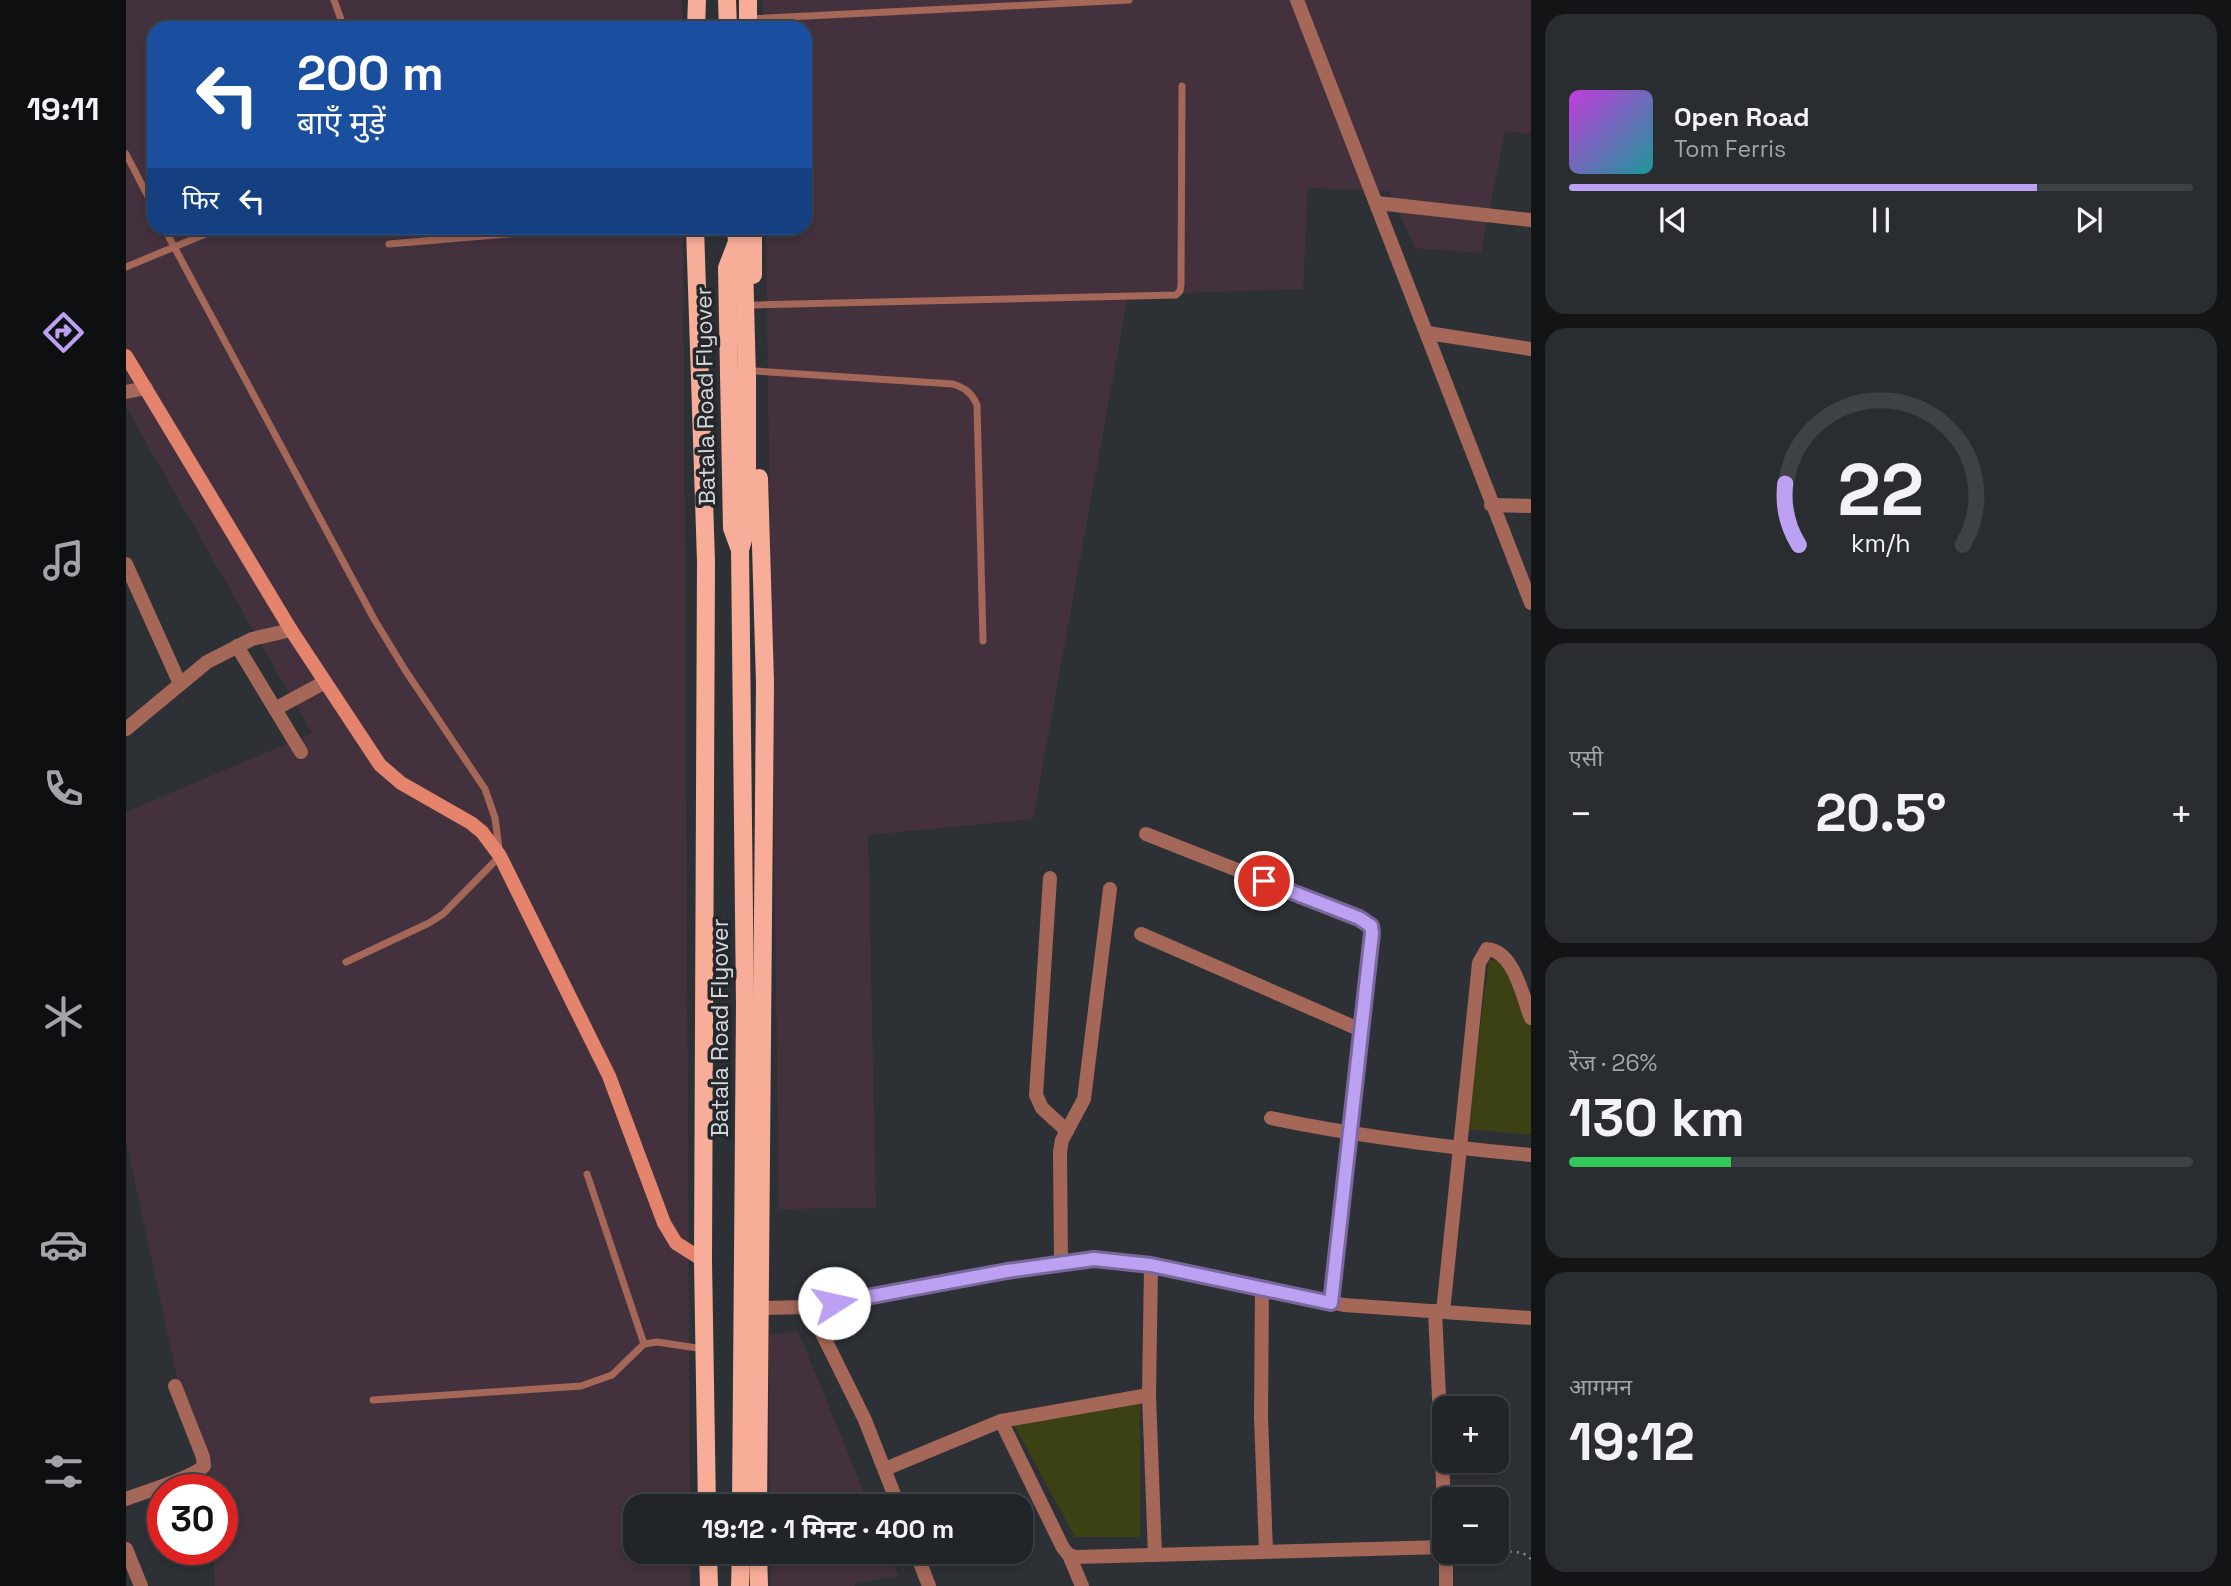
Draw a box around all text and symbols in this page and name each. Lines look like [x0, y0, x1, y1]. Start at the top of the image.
text: 200 m [297, 42, 444, 104]
icon: left [182, 49, 273, 140]
text: 19:11 [27, 89, 99, 129]
text: Open Road [1674, 100, 1810, 134]
text: बाएँ मुड़ें [297, 103, 386, 143]
text: Tom Ferris [1674, 134, 1786, 164]
icon: left [233, 182, 271, 220]
text: फिर [182, 183, 219, 217]
icon: previous [1654, 201, 1692, 239]
icon: pause [1862, 201, 1900, 239]
icon: next [2070, 201, 2108, 239]
street label: Batala Road Flyover [688, 286, 722, 506]
icon: directions [39, 308, 88, 357]
text: 22 [1838, 443, 1924, 536]
text: km/h [1851, 526, 1911, 558]
icon: music [39, 536, 88, 585]
text: एसी [1569, 743, 1603, 773]
icon: phone [39, 764, 88, 813]
text: 20.5° [1815, 780, 1947, 846]
text: − [1569, 790, 1593, 838]
text: + [2169, 790, 2193, 838]
pin [1234, 851, 1294, 911]
icon: arrive [1245, 862, 1283, 900]
street label: Batala Road Flyover [705, 919, 735, 1137]
icon: climate [39, 992, 88, 1041]
text: रेंज · 26% [1569, 1048, 1657, 1078]
text: 130 km [1569, 1085, 1745, 1151]
icon: car [39, 1220, 88, 1269]
position arrow [797, 1266, 871, 1340]
text: आगमन [1569, 1372, 1632, 1402]
map controls [1432, 1396, 1509, 1564]
button: + [1432, 1396, 1509, 1473]
text: 19:12 [1569, 1409, 1695, 1475]
icon: filters [39, 1447, 88, 1496]
speed limit sign: 30 [147, 1474, 238, 1565]
button: − [1432, 1487, 1509, 1564]
text: 19:12 · 1 मिनट · 400 m [702, 1512, 954, 1546]

